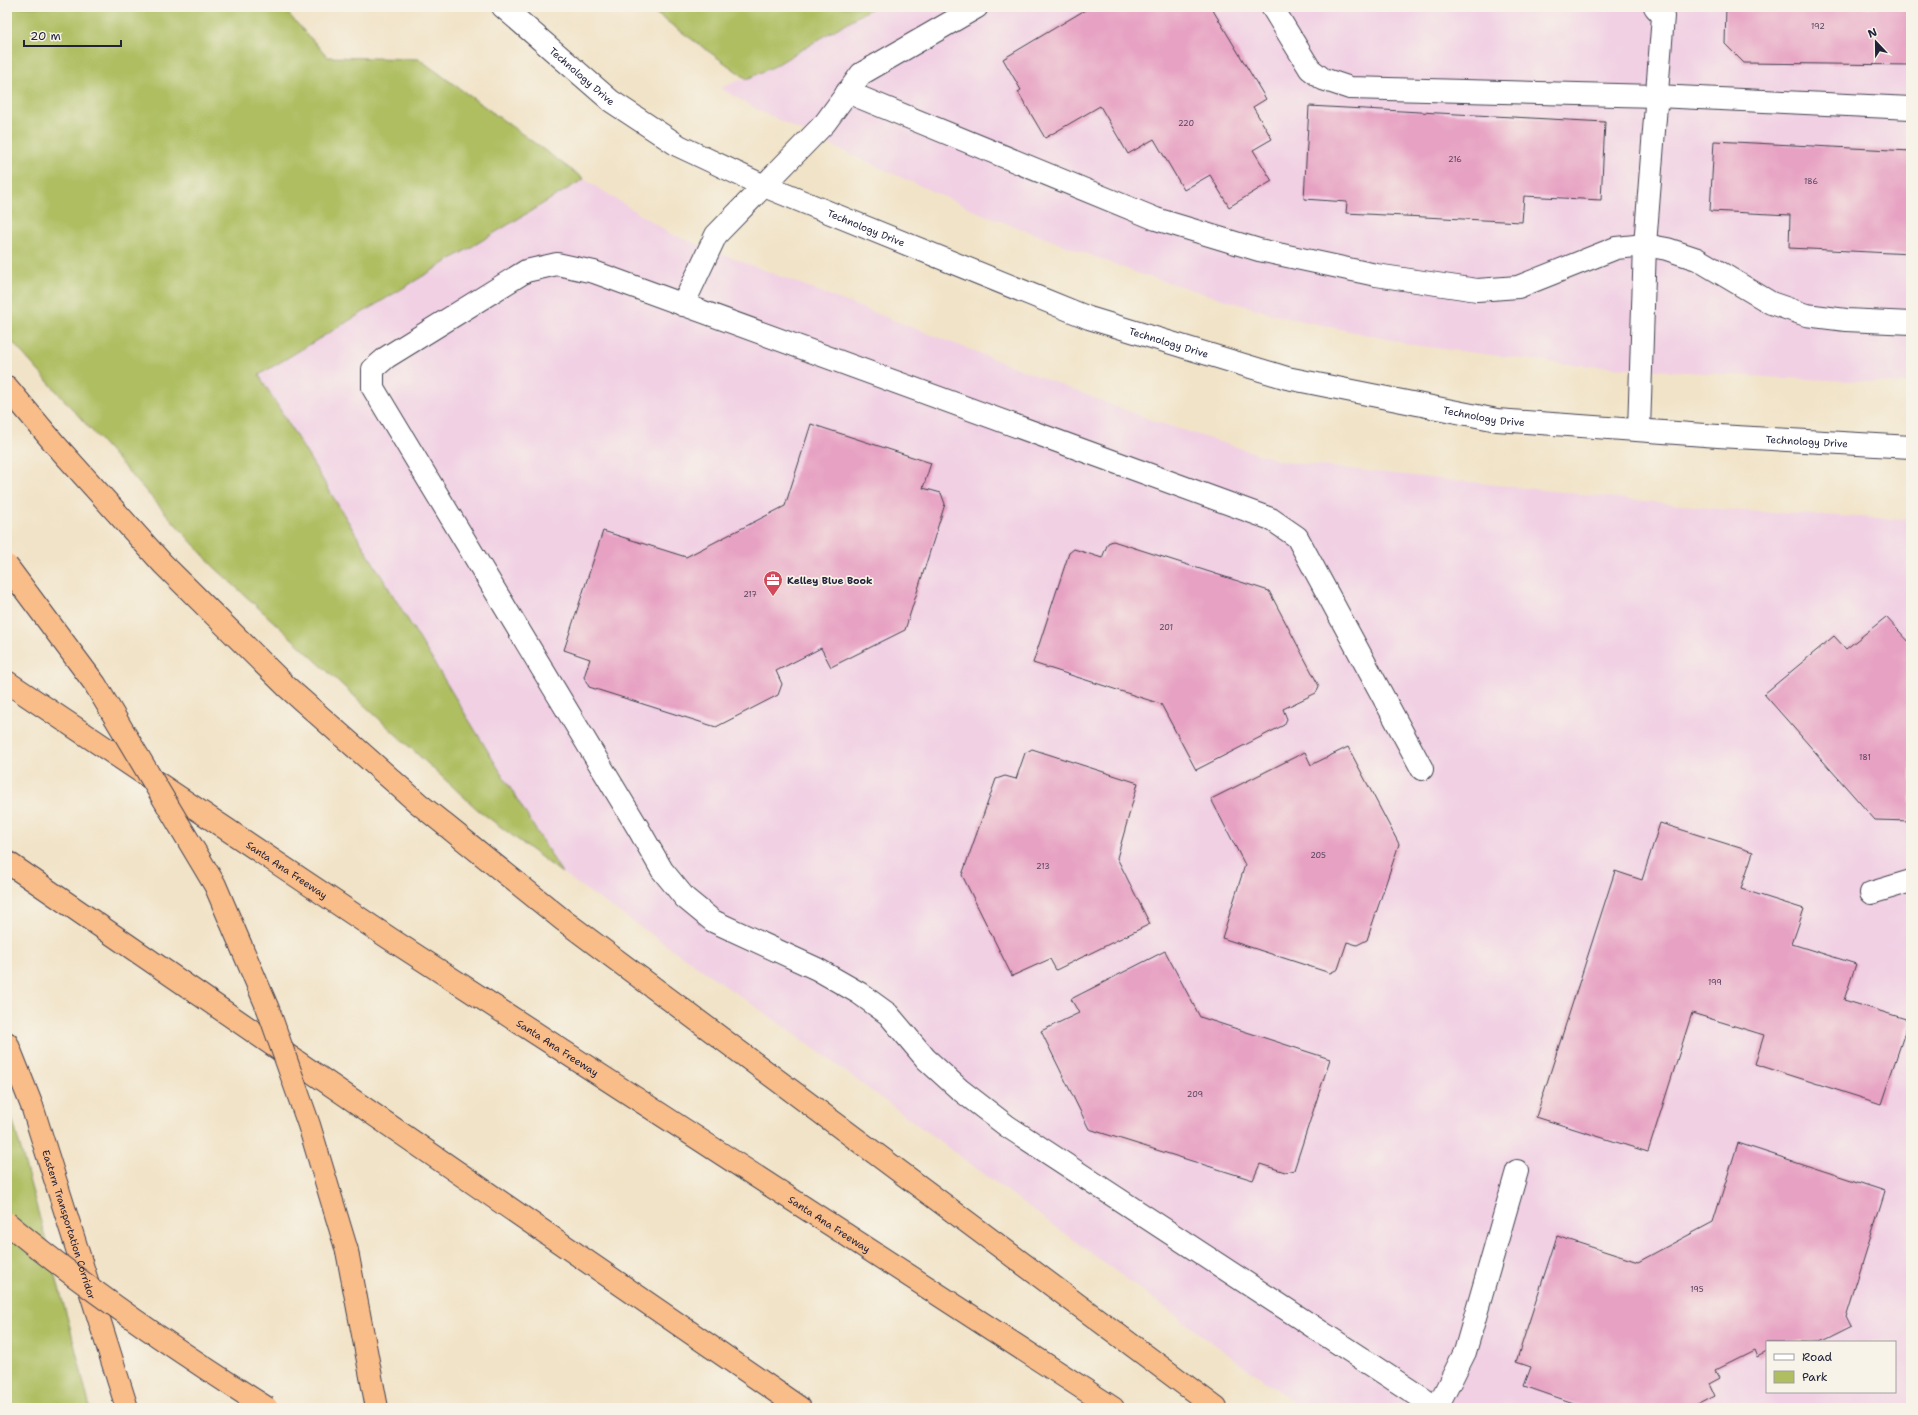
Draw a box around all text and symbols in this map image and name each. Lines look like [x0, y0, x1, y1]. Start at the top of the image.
house number: 192 [1811, 21, 1825, 32]
scale bar [24, 22, 121, 48]
north arrow [1856, 22, 1896, 62]
text: N [1866, 24, 1880, 42]
text: 20 m [30, 28, 61, 44]
street label: Technology Drive [547, 44, 617, 109]
house number: 220 [1178, 118, 1194, 129]
house number: 216 [1448, 154, 1462, 165]
house number: 186 [1804, 176, 1818, 187]
street label: Technology Drive [825, 206, 907, 250]
street label: Technology Drive [1127, 325, 1210, 361]
street label: Technology Drive [1442, 403, 1525, 429]
street label: Technology Drive [1765, 433, 1849, 450]
office icon: Kelley Blue Book [762, 569, 784, 597]
place label: Kelley Blue Book [787, 574, 873, 587]
house number: 217 [743, 589, 757, 600]
house number: 201 [1159, 622, 1173, 633]
house number: 181 [1859, 752, 1871, 763]
street label: Santa Ana Freeway [244, 838, 330, 902]
house number: 205 [1310, 850, 1326, 861]
house number: 213 [1036, 861, 1050, 872]
house number: 199 [1708, 977, 1722, 988]
street label: Santa Ana Freeway [514, 1017, 601, 1079]
house number: 209 [1187, 1089, 1203, 1100]
street label: Eastern Transportation Corridor [39, 1148, 98, 1301]
street label: Santa Ana Freeway [786, 1193, 873, 1256]
house number: 195 [1690, 1284, 1704, 1295]
legend [1766, 1341, 1896, 1393]
text: Road [1802, 1349, 1833, 1365]
text: Park [1802, 1369, 1828, 1385]

